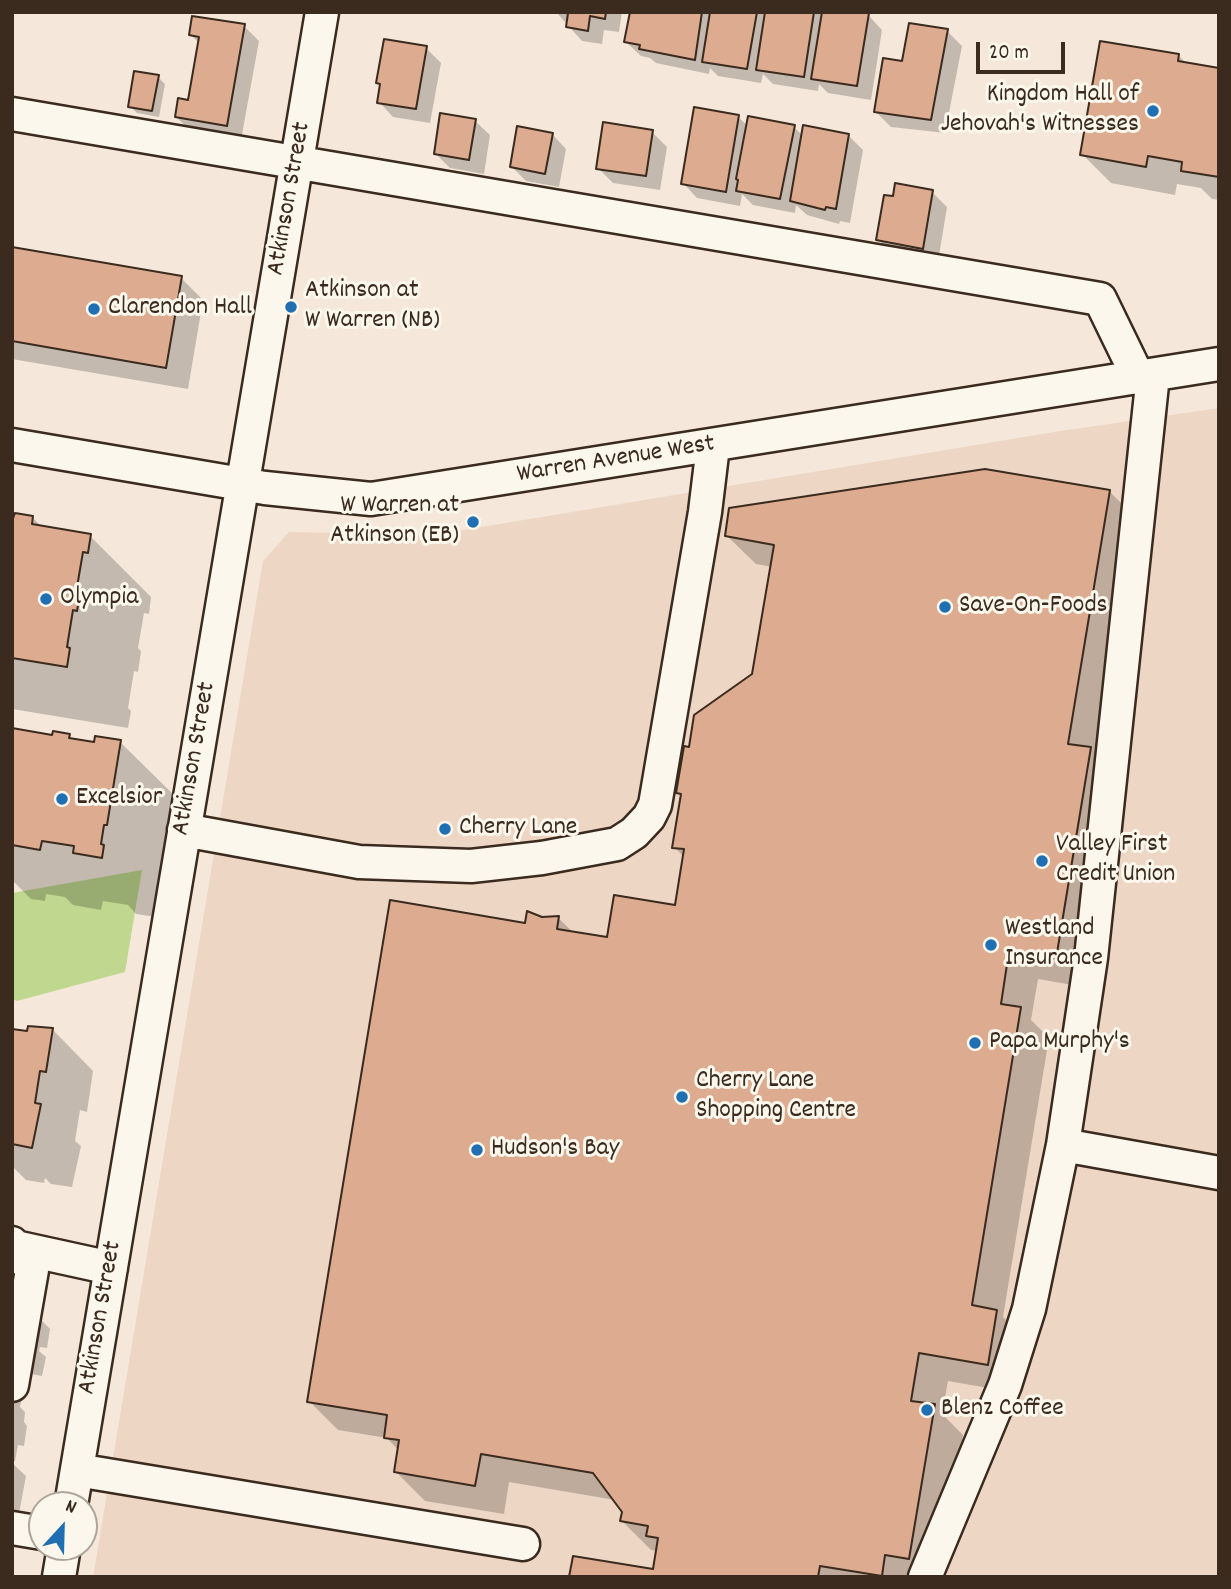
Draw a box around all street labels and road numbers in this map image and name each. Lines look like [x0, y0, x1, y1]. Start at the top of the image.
street label: Atkinson Street [262, 120, 320, 278]
street label: Warren Avenue West [515, 430, 717, 492]
street label: Atkinson Street [167, 680, 225, 838]
street label: Atkinson Street [73, 1239, 131, 1397]

